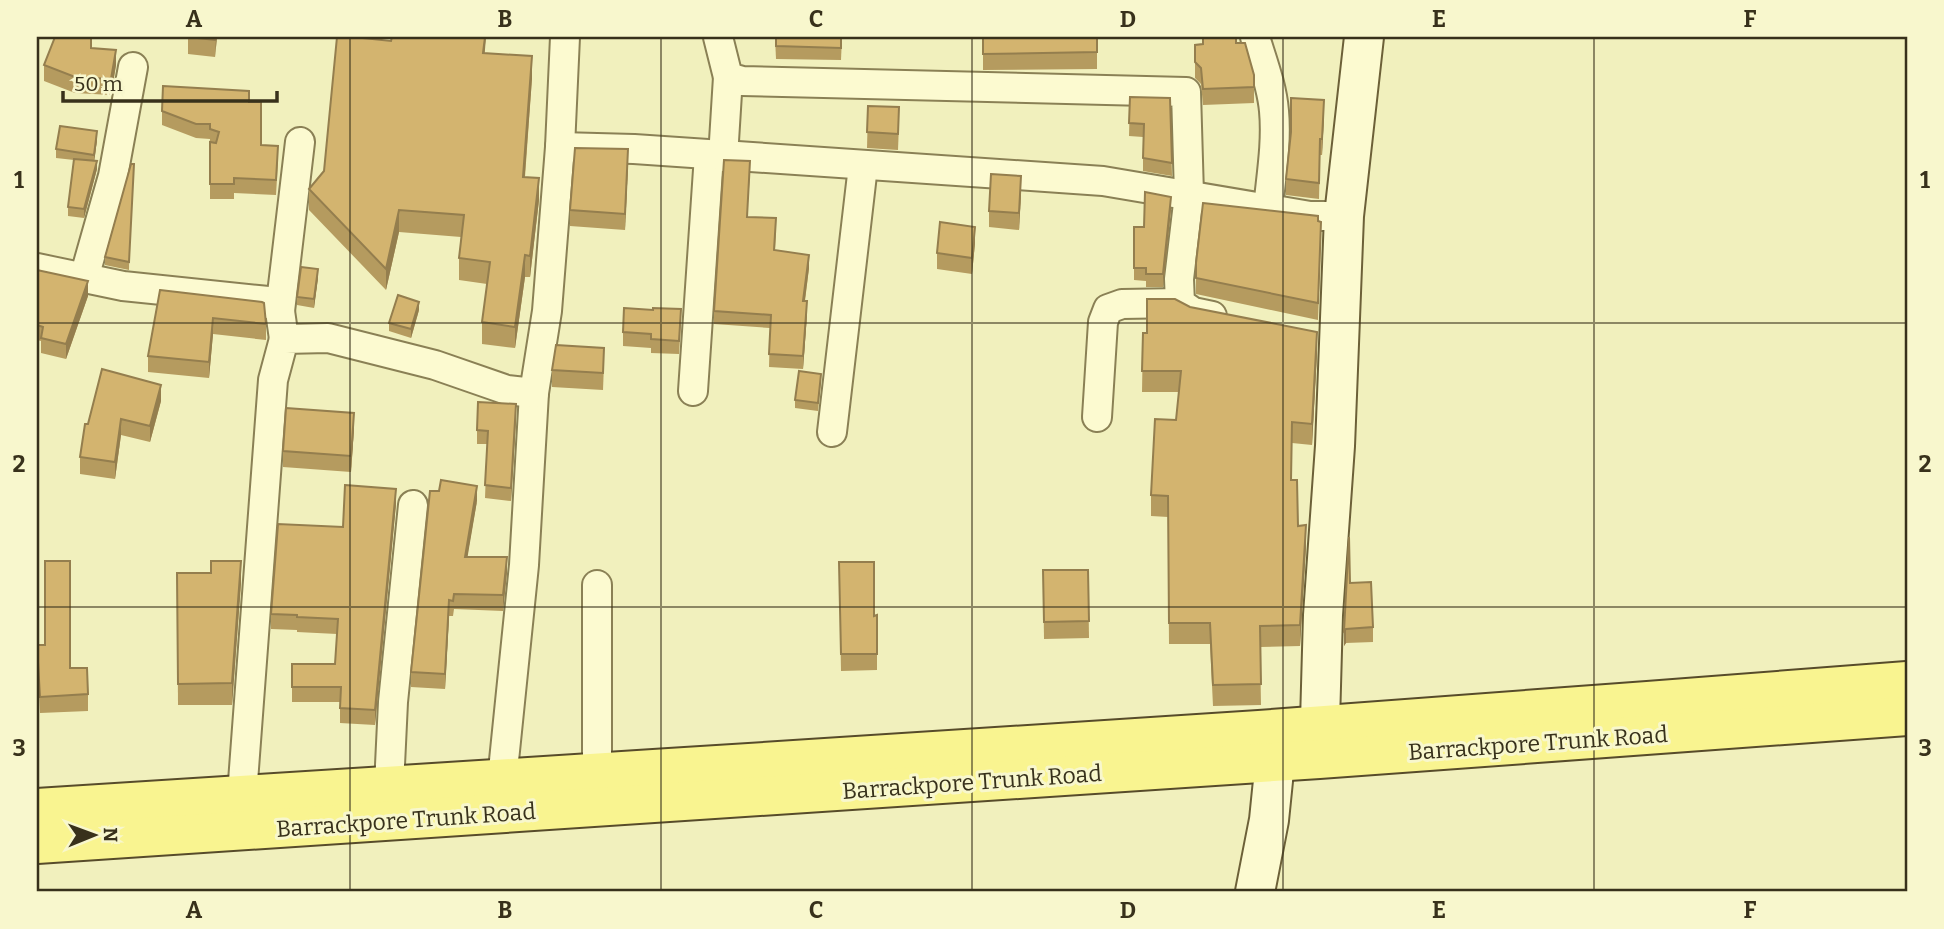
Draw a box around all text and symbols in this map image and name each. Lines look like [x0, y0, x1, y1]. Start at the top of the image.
text: A [186, 5, 203, 33]
text: B [498, 5, 512, 33]
text: C [809, 5, 823, 33]
text: D [1120, 5, 1136, 33]
text: E [1432, 5, 1446, 33]
text: F [1744, 5, 1757, 33]
scale bar [63, 60, 276, 104]
text: 50 m [74, 71, 123, 97]
text: 1 [14, 166, 24, 194]
text: 1 [1920, 166, 1930, 194]
text: 2 [13, 450, 26, 478]
text: 2 [1919, 450, 1932, 478]
street label: Barrackpore Trunk Road [1407, 720, 1669, 766]
text: 3 [12, 734, 26, 762]
text: 3 [1918, 734, 1932, 762]
street label: Barrackpore Trunk Road [841, 759, 1103, 805]
street label: Barrackpore Trunk Road [275, 797, 537, 843]
north arrow [60, 800, 130, 870]
text: N [99, 827, 122, 843]
text: A [186, 896, 203, 924]
text: B [498, 896, 512, 924]
text: C [809, 896, 823, 924]
text: D [1120, 896, 1136, 924]
text: E [1432, 896, 1446, 924]
text: F [1744, 896, 1757, 924]

